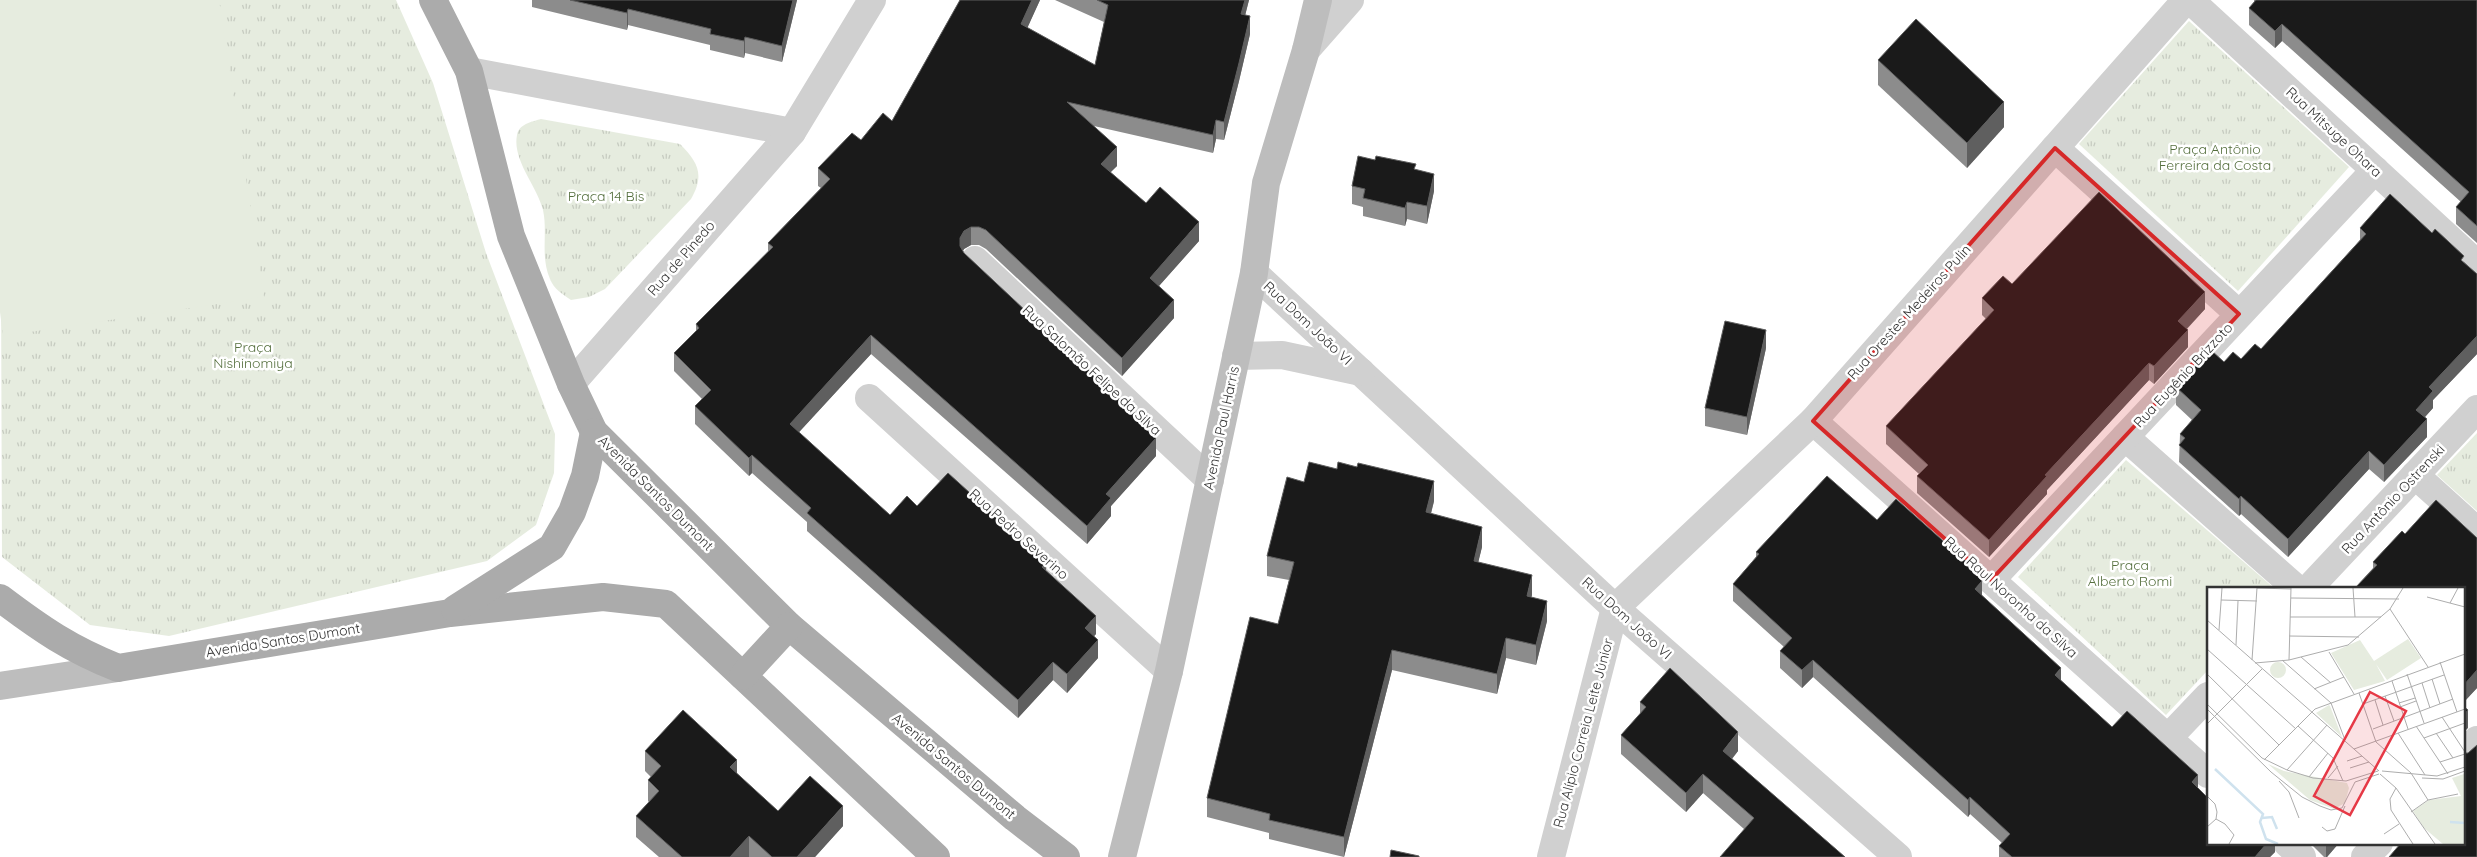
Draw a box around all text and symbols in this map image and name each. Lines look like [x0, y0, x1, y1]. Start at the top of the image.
street label: Rua Mitsuge Ohara [2282, 83, 2386, 181]
park label: Praça Antônio Ferreira da Costa [2159, 140, 2271, 174]
park label: Praça 14 Bis [568, 187, 644, 205]
street label: Rua de Pinedo [643, 217, 719, 299]
street label: Rua Orestes Medeiros Pulin [1843, 241, 1975, 383]
street label: Rua Dom João VI [1260, 277, 1356, 369]
street label: Rua Salomão Felipe da Silva [1019, 301, 1165, 439]
street label: Rua Eugênio Brizzoto [2130, 319, 2236, 431]
park label: Praça Nishinomiya [213, 338, 293, 372]
street label: Avenida Paul Harris [1199, 364, 1243, 492]
street label: Avenida Santos Dumont [595, 432, 718, 555]
street label: Rua Antônio Ostrenski [2338, 440, 2448, 558]
street label: Rua Pedro Severino [966, 485, 1072, 583]
street label: Rua Raul Noronha da Silva [1941, 532, 2081, 662]
park label: Praça Alberto Romi [2088, 556, 2172, 590]
street label: Rua Dom João VI [1578, 573, 1676, 663]
inset map [2207, 587, 2464, 844]
street label: Avenida Santos Dumont [205, 619, 362, 661]
street label: Rua Alípio Correia Leite Júnior [1549, 636, 1617, 830]
street label: Avenida Santos Dumont [889, 709, 1020, 823]

